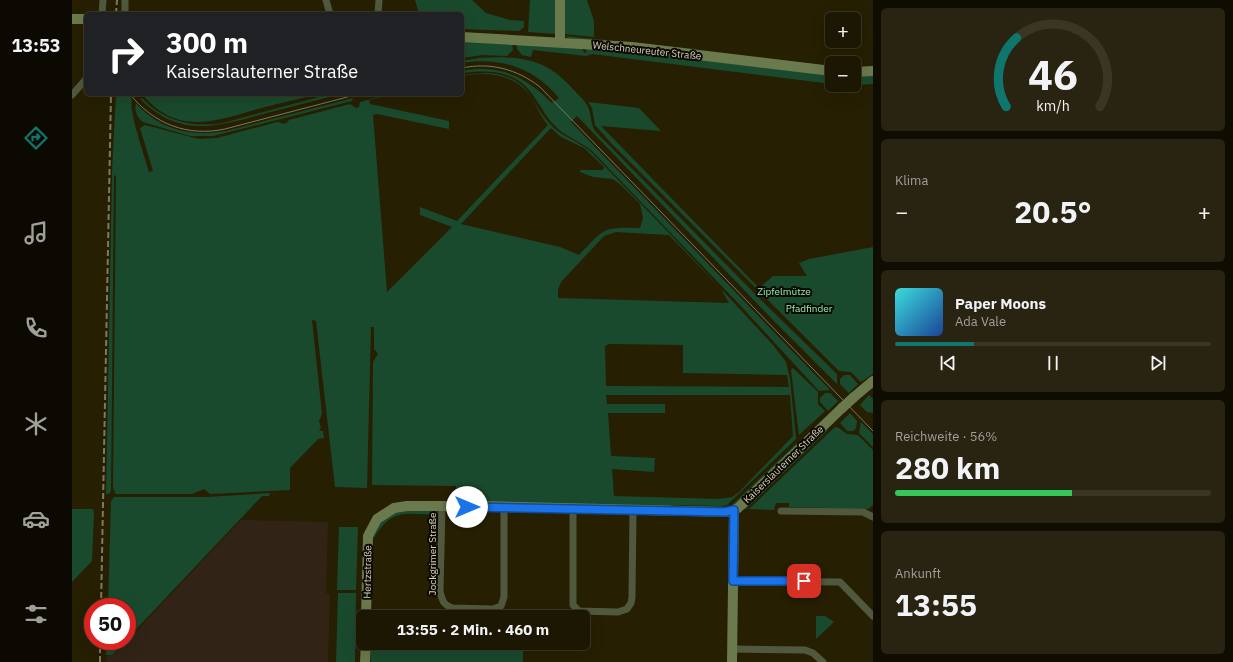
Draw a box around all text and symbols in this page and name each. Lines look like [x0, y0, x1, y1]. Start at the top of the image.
map controls [825, 12, 861, 92]
button: + [825, 12, 861, 48]
text: 300 m [166, 24, 248, 61]
icon: right [100, 28, 152, 80]
text: 13:53 [11, 34, 61, 57]
street label: Welschneureuter Straße [592, 38, 703, 63]
text: 46 [1028, 47, 1078, 101]
button: − [825, 56, 861, 92]
text: Kaiserslauterner Straße [166, 60, 358, 83]
text: km/h [1036, 96, 1070, 115]
icon: directions [22, 124, 50, 152]
text: Klima [895, 172, 928, 189]
text: 20.5° [1014, 192, 1092, 231]
text: − [895, 197, 908, 226]
text: + [1198, 197, 1211, 226]
icon: music [22, 219, 50, 247]
park label: Zipfelmütze [757, 285, 811, 298]
text: Paper Moons [955, 294, 1046, 313]
park label: Pfadfinder [786, 302, 833, 315]
text: Ada Vale [955, 313, 1006, 330]
icon: phone [22, 314, 50, 342]
icon: previous [937, 352, 959, 374]
icon: pause [1042, 352, 1064, 374]
icon: next [1147, 352, 1169, 374]
icon: climate [22, 410, 50, 438]
street label: Kaiserslauterner Straße [740, 422, 827, 506]
text: Reichweite · 56% [895, 428, 997, 445]
text: 280 km [895, 448, 1000, 487]
position arrow [446, 486, 488, 528]
icon: car [22, 505, 50, 533]
street label: Jockgrimer Straße [426, 512, 439, 595]
street label: Hertzstraße [361, 545, 374, 599]
pin [787, 564, 821, 598]
text: Ankunft [895, 565, 941, 582]
icon: arrive [793, 570, 815, 592]
text: 13:55 [895, 585, 977, 624]
speed limit sign: 50 [84, 598, 136, 650]
icon: filters [22, 600, 50, 628]
text: 13:55 · 2 Min. · 460 m [397, 620, 549, 639]

